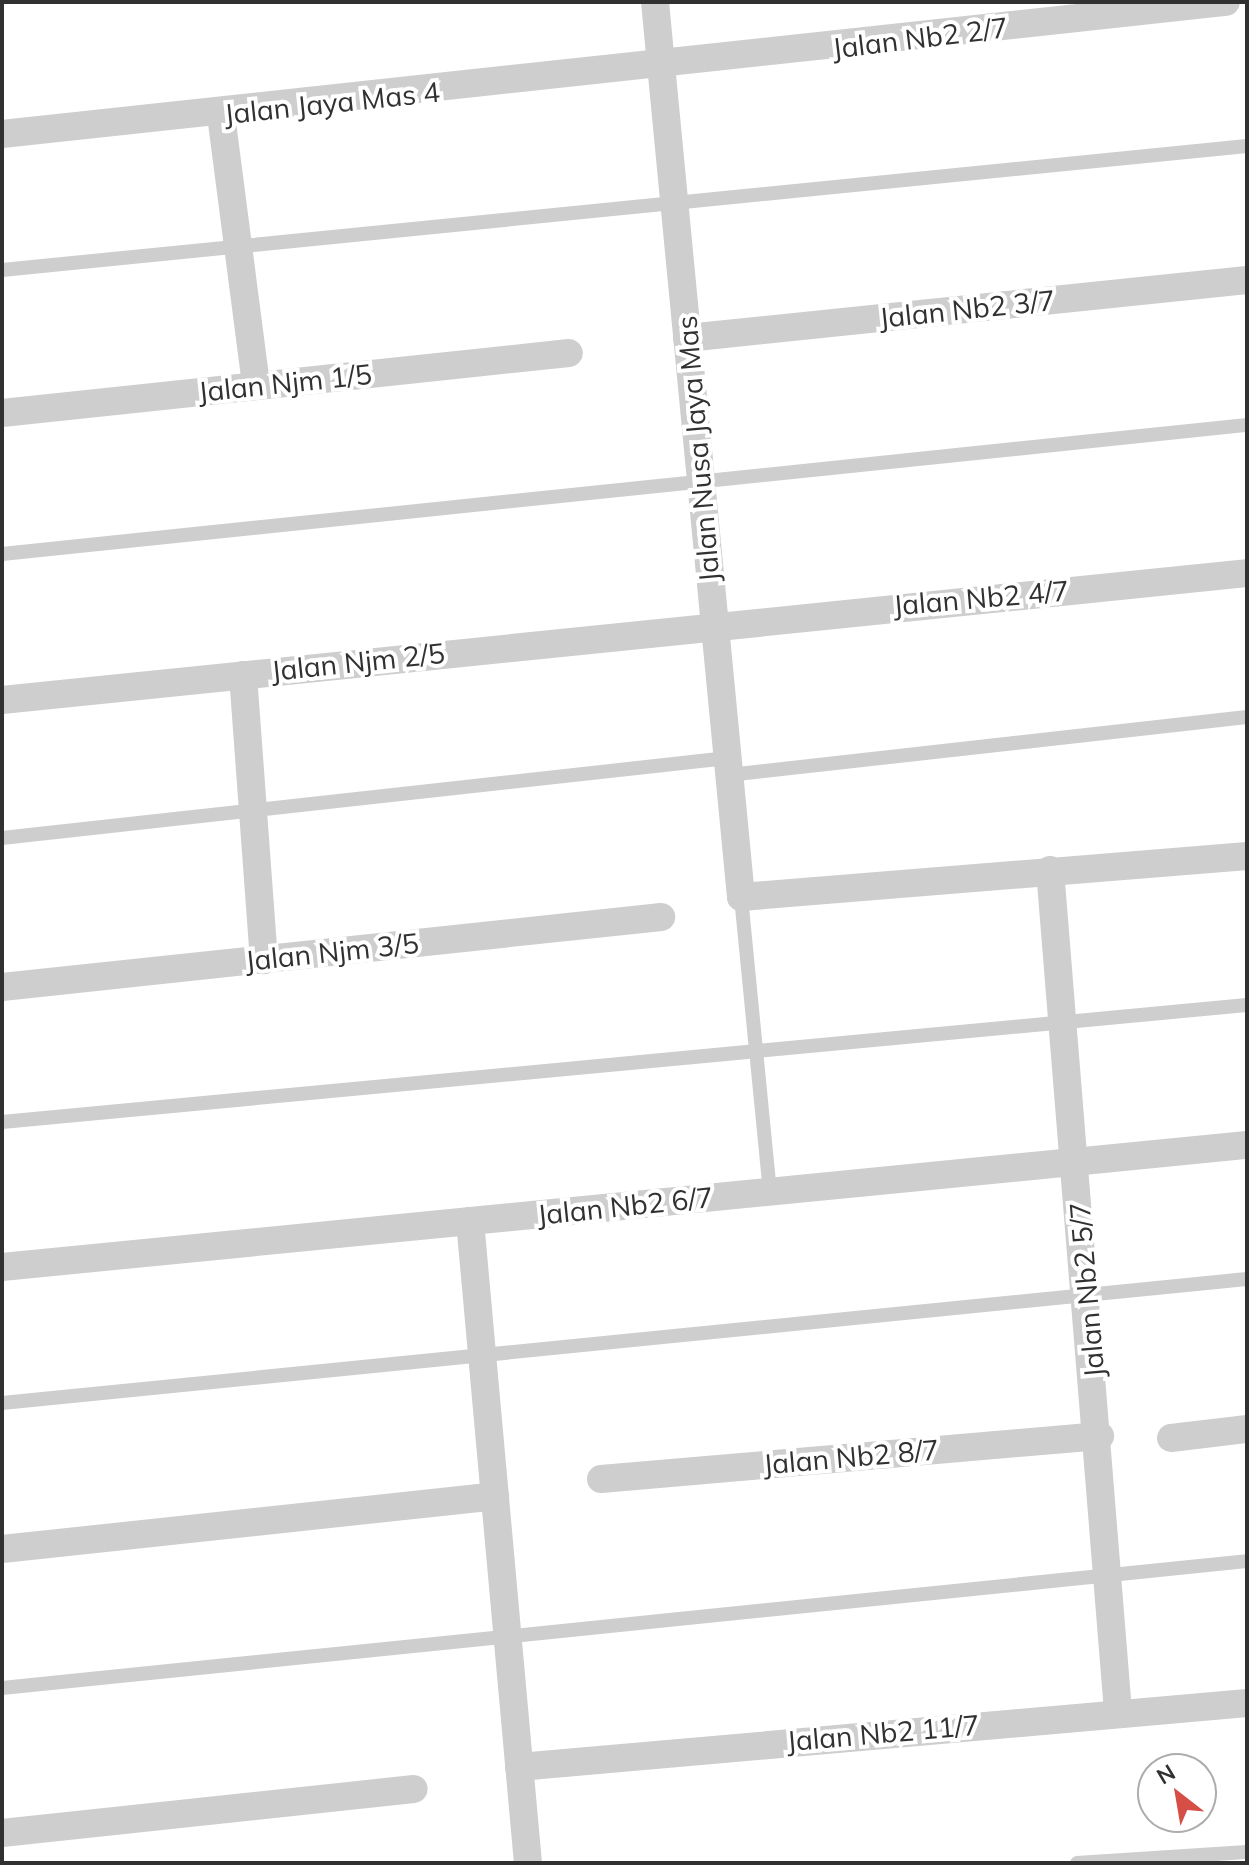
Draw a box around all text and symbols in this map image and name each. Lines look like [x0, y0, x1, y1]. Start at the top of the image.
street label: Jalan Nb2 2/7 [830, 11, 1010, 65]
street label: Jalan Jaya Mas 4 [223, 75, 441, 131]
street label: Jalan Nb2 3/7 [877, 283, 1057, 335]
street label: Jalan Nusa Jaya Mas [670, 314, 726, 584]
street label: Jalan Njm 1/5 [197, 357, 373, 409]
street label: Jalan Nb2 4/7 [892, 574, 1070, 622]
street label: Jalan Njm 2/5 [270, 636, 446, 688]
street label: Jalan Njm 3/5 [244, 926, 420, 978]
street label: Jalan Nb2 6/7 [535, 1180, 715, 1232]
street label: Jalan Nb2 5/7 [1063, 1201, 1111, 1379]
street label: Jalan Nb2 8/7 [762, 1433, 940, 1481]
street label: Jalan Nb2 11/7 [785, 1708, 981, 1758]
north arrow [1137, 1753, 1217, 1833]
text: N [1151, 1758, 1180, 1790]

